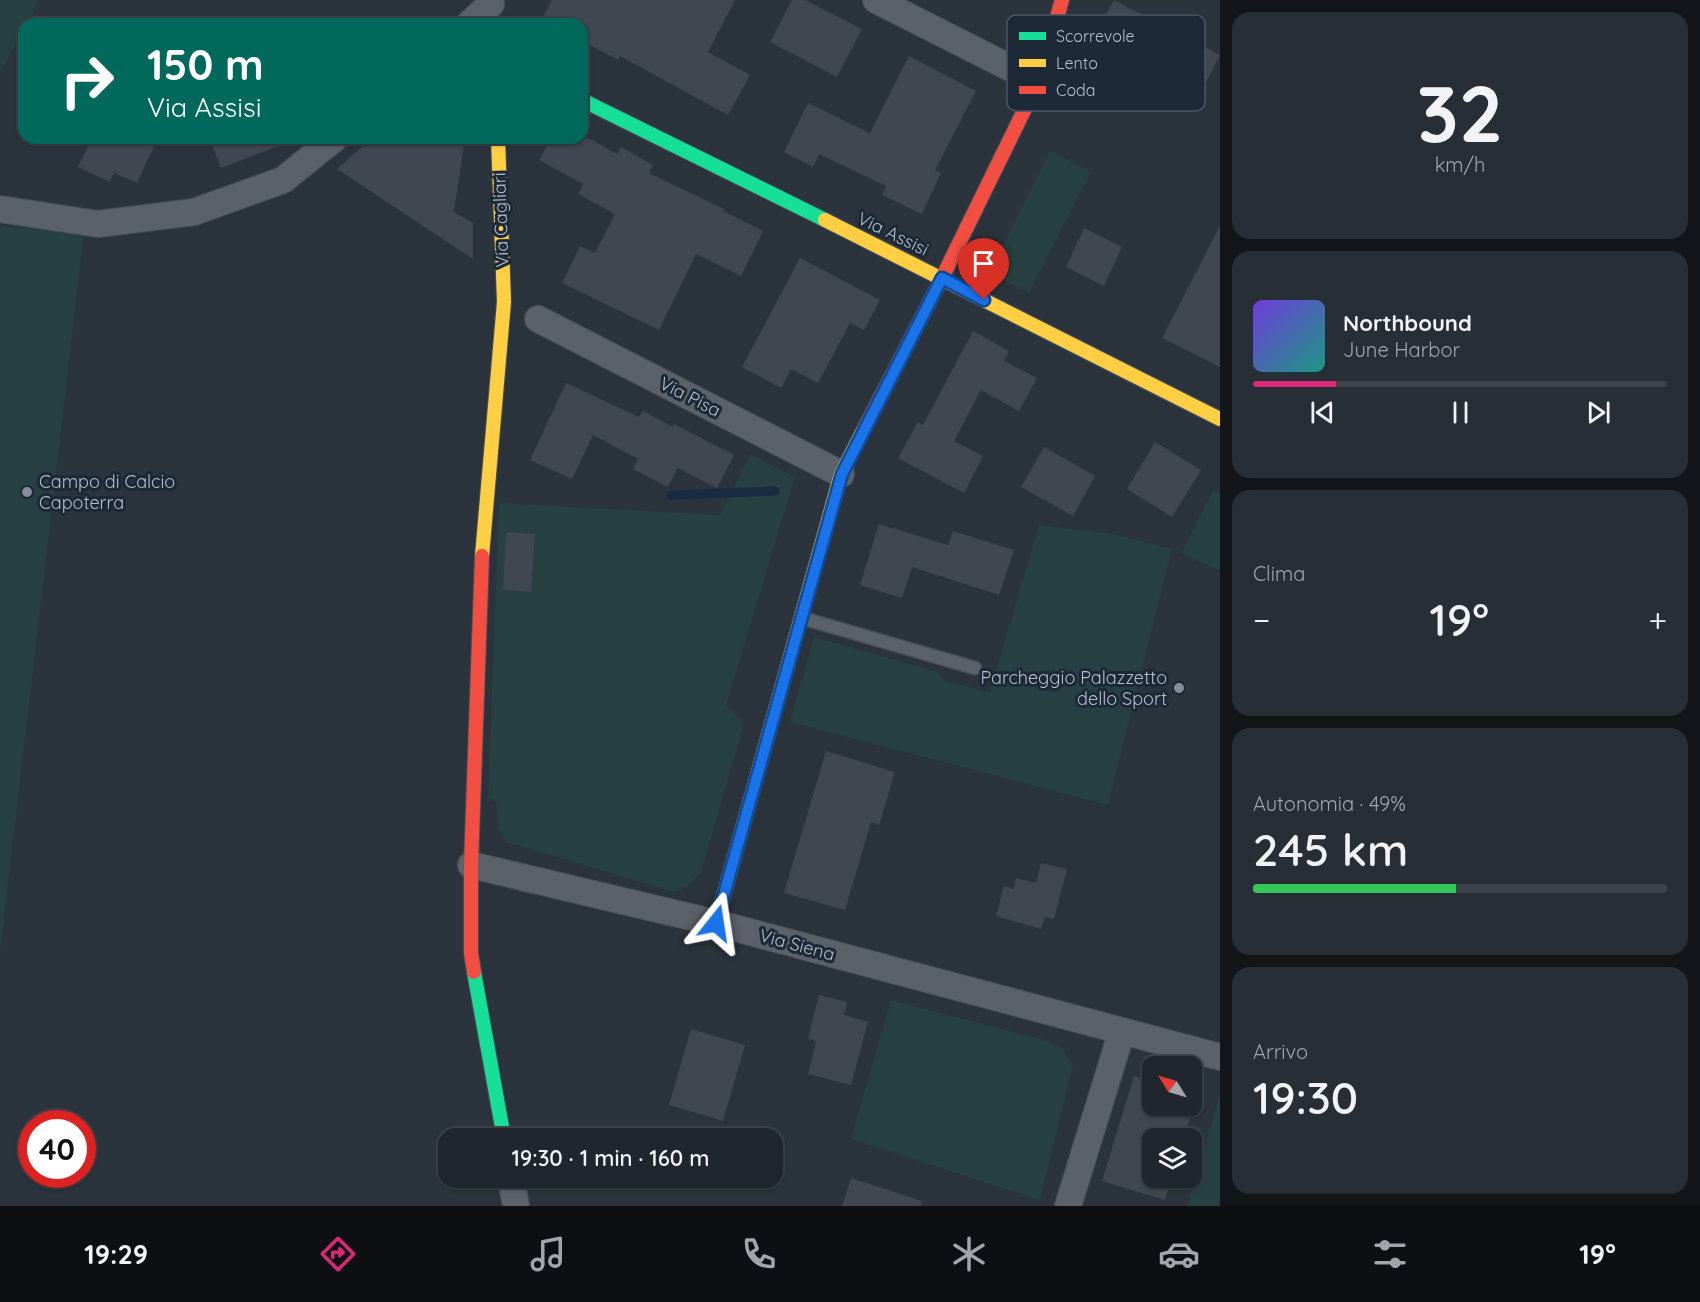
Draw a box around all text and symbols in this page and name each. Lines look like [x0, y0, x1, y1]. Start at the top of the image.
legend [1007, 15, 1205, 111]
text: Scorrevole [1056, 26, 1134, 46]
text: 150 m [147, 38, 264, 91]
icon: right [48, 42, 126, 120]
text: Lento [1056, 53, 1098, 73]
text: 32 [1417, 64, 1503, 162]
text: Coda [1056, 80, 1096, 100]
text: Via Assisi [147, 90, 261, 124]
text: km/h [1435, 152, 1485, 177]
street label: Via Cagliari [487, 172, 514, 268]
street label: Via Assisi [854, 206, 933, 261]
pin [958, 238, 1009, 300]
icon: arrive [967, 247, 1000, 280]
text: Northbound [1343, 309, 1472, 337]
text: June Harbor [1343, 337, 1460, 362]
street label: Via Pisa [656, 371, 725, 422]
icon: previous [1306, 396, 1339, 429]
icon: pause [1444, 396, 1477, 429]
icon: next [1582, 396, 1615, 429]
place label: Campo di Calcio Capoterra [39, 470, 175, 514]
marker: Campo di Calcio Capoterra [20, 485, 34, 499]
text: Clima [1253, 561, 1305, 586]
text: 19° [1430, 591, 1489, 647]
text: − [1253, 599, 1270, 640]
text: + [1648, 599, 1667, 640]
place label: Parcheggio Palazzetto dello Sport [980, 666, 1167, 710]
marker: Parcheggio Palazzetto dello Sport [1172, 681, 1186, 695]
text: Autonomia · 49% [1253, 791, 1406, 816]
text: 245 km [1253, 821, 1408, 877]
position arrow [684, 891, 748, 955]
street label: Via Siena [757, 923, 837, 966]
text: Arrivo [1253, 1039, 1308, 1064]
north arrow [1142, 1056, 1202, 1116]
map controls [1142, 1056, 1202, 1188]
text: 19:30 [1253, 1069, 1358, 1125]
speed limit sign: 40 [18, 1110, 96, 1188]
button: layers [1142, 1128, 1202, 1188]
text: 19:30 · 1 min · 160 m [511, 1144, 710, 1172]
icon: directions [317, 1233, 359, 1275]
icon: music [527, 1233, 569, 1275]
icon: phone [738, 1233, 780, 1275]
icon: climate [948, 1233, 990, 1275]
icon: car [1158, 1233, 1200, 1275]
icon: filters [1369, 1233, 1411, 1275]
text: 19:29 [84, 1237, 148, 1271]
text: 19° [1579, 1237, 1616, 1271]

